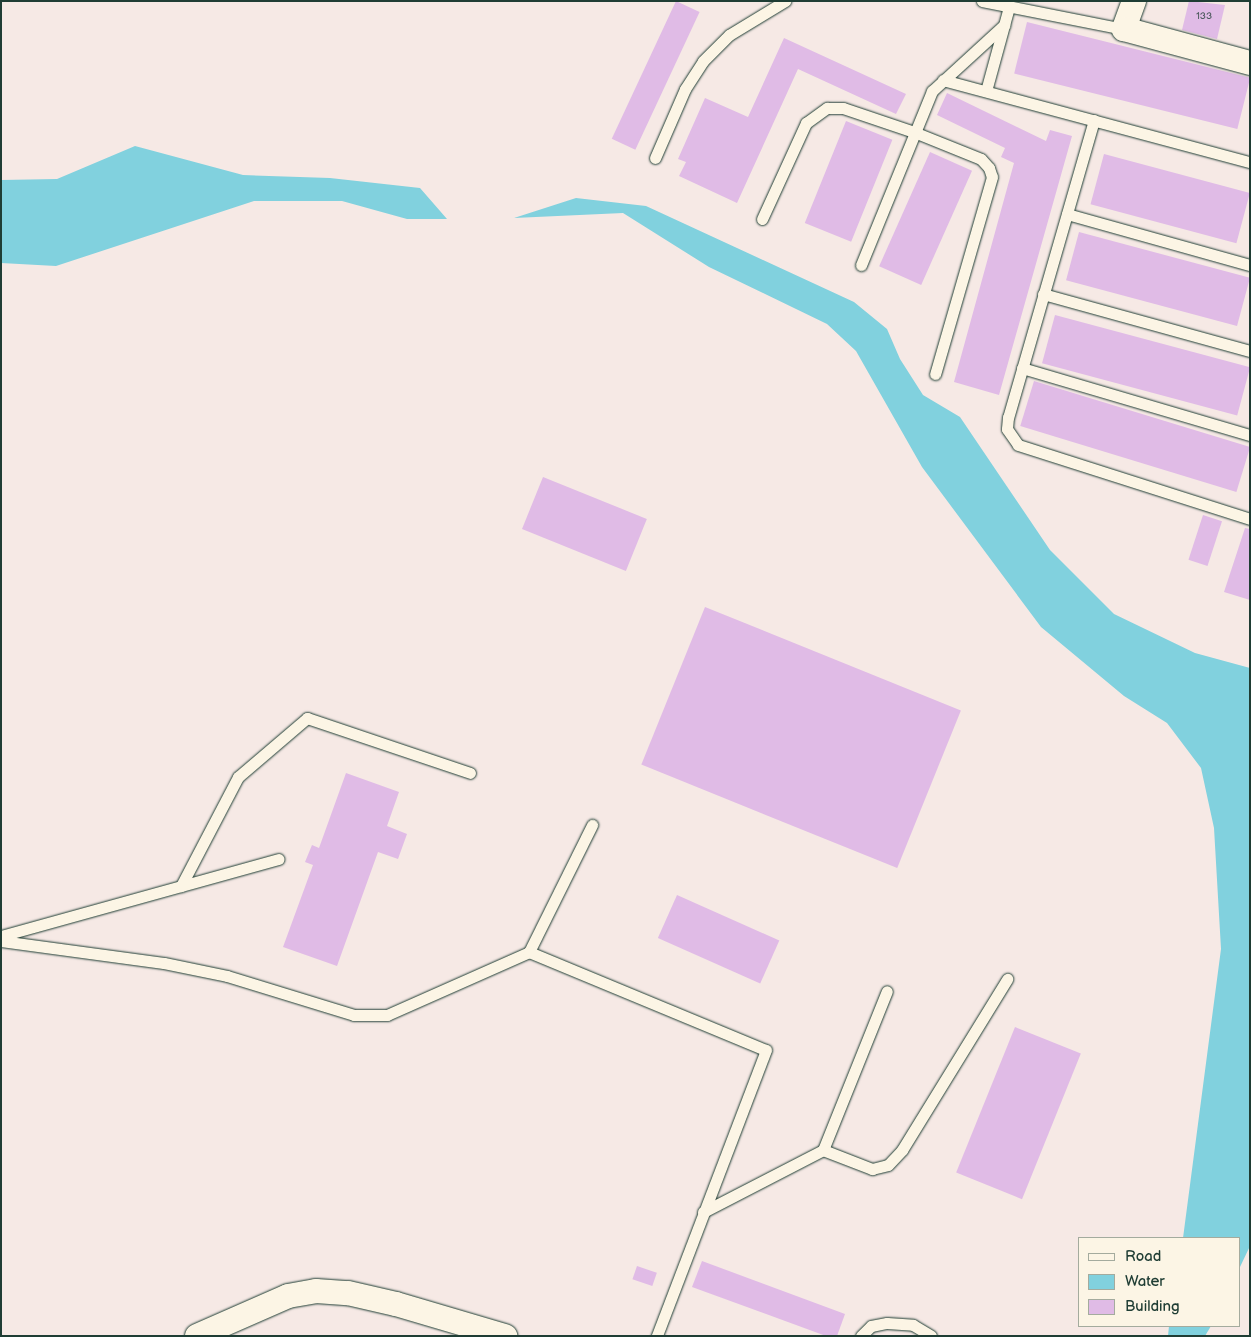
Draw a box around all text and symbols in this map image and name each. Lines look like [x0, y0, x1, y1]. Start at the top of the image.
house number: 133 [1196, 11, 1212, 23]
legend [1078, 1237, 1241, 1327]
text: Road [1125, 1247, 1161, 1266]
text: Water [1125, 1272, 1165, 1291]
text: Building [1125, 1297, 1180, 1316]

